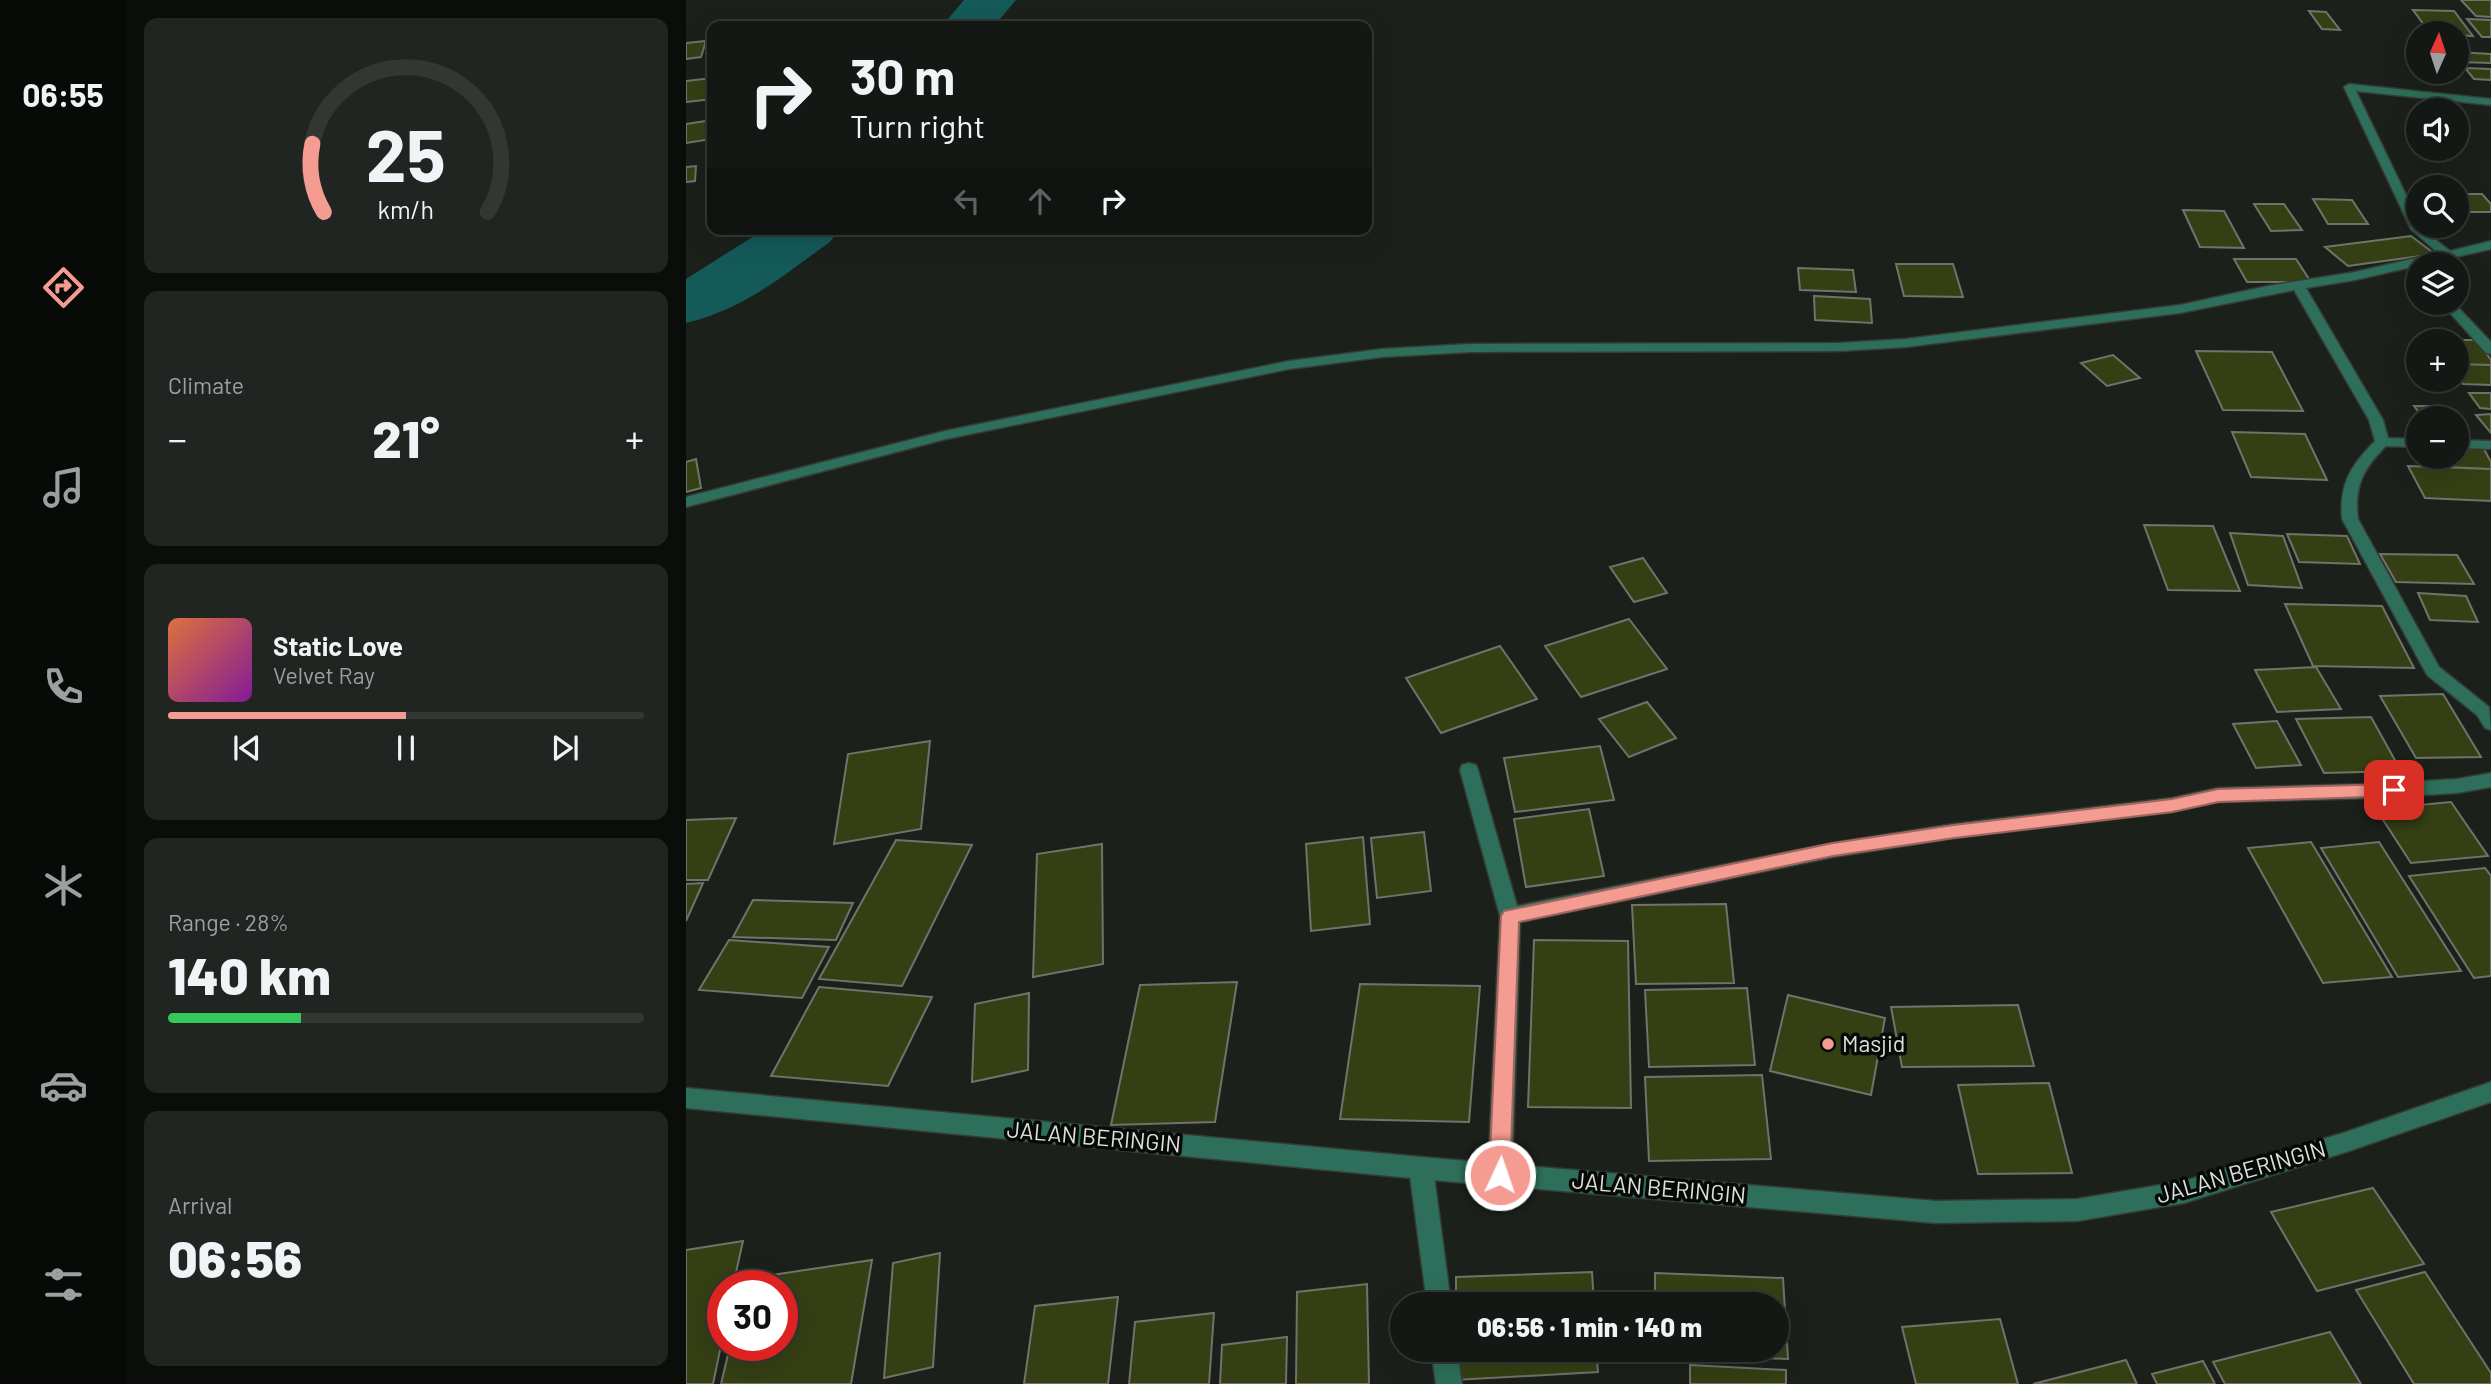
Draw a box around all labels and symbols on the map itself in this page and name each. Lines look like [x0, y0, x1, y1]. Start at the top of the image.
north arrow [2406, 21, 2469, 84]
pin [2364, 760, 2424, 820]
place label: Masjid [1842, 1029, 1905, 1057]
marker: Masjid [1820, 1036, 1836, 1052]
street label: JALAN BERINGIN [1006, 1114, 1182, 1158]
street label: JALAN BERINGIN [2153, 1134, 2329, 1209]
position arrow [1463, 1138, 1537, 1212]
street label: JALAN BERINGIN [1571, 1165, 1747, 1209]
speed limit sign: 30 [707, 1270, 798, 1361]

